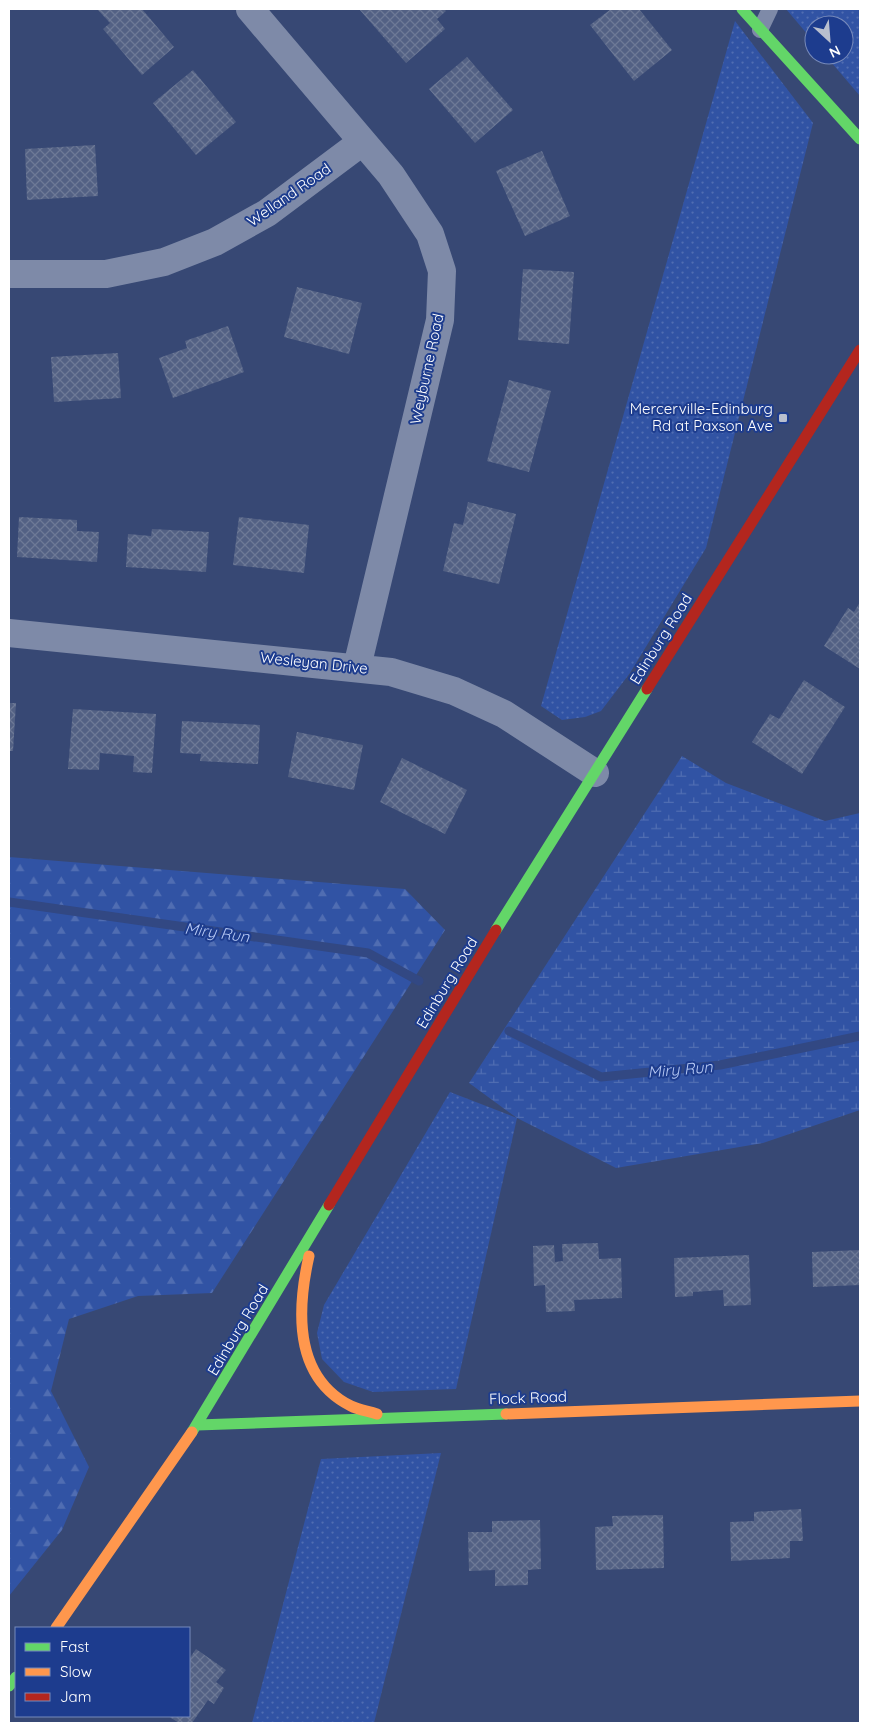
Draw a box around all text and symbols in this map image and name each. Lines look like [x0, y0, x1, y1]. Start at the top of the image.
north arrow [804, 15, 854, 65]
text: N [826, 41, 843, 62]
street label: Welland Road [243, 159, 334, 230]
street label: Weyburne Road [405, 312, 448, 426]
place label: Mercerville-Edinburg Rd at Paxson Ave [630, 399, 773, 435]
marker: Mercerville-Edinburg Rd at Paxson Ave [777, 412, 789, 424]
street label: Edinburg Road [625, 590, 696, 688]
street label: Wesleyan Drive [259, 647, 369, 678]
water label: Miry Run [183, 918, 251, 947]
street label: Edinburg Road [412, 934, 481, 1032]
water label: Miry Run [647, 1056, 714, 1082]
street label: Edinburg Road [203, 1281, 272, 1379]
street label: Flock Road [489, 1387, 567, 1408]
legend [15, 1627, 190, 1717]
text: Fast [60, 1637, 89, 1656]
text: Slow [60, 1662, 92, 1681]
text: Jam [60, 1687, 91, 1706]

